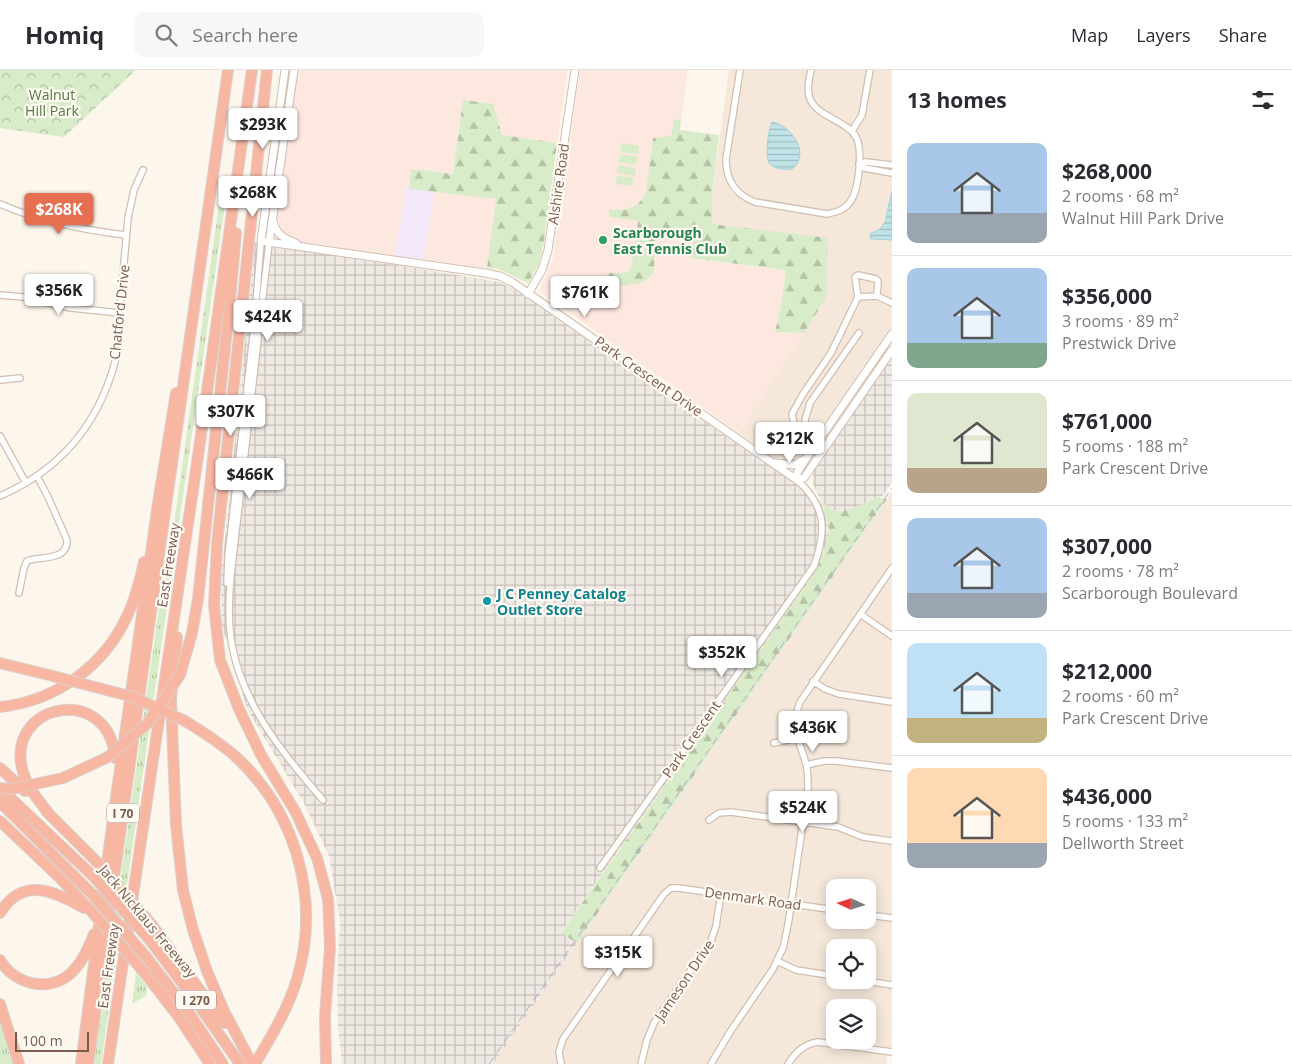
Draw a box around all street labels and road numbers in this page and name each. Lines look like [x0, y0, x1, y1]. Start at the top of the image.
street label: Alshire Road [543, 142, 573, 226]
street label: Chatford Drive [105, 263, 133, 360]
street label: Park Crescent Drive [591, 331, 707, 421]
street label: East Freeway [152, 520, 184, 609]
street label: Park Crescent [657, 697, 725, 781]
road number: I 70 [107, 804, 139, 822]
street label: Jack Nicklaus Freeway [94, 859, 202, 982]
street label: Denmark Road [703, 882, 803, 914]
street label: East Freeway [93, 922, 123, 1009]
street label: Jameson Drive [649, 936, 718, 1026]
road number: I 270 [176, 990, 216, 1010]

